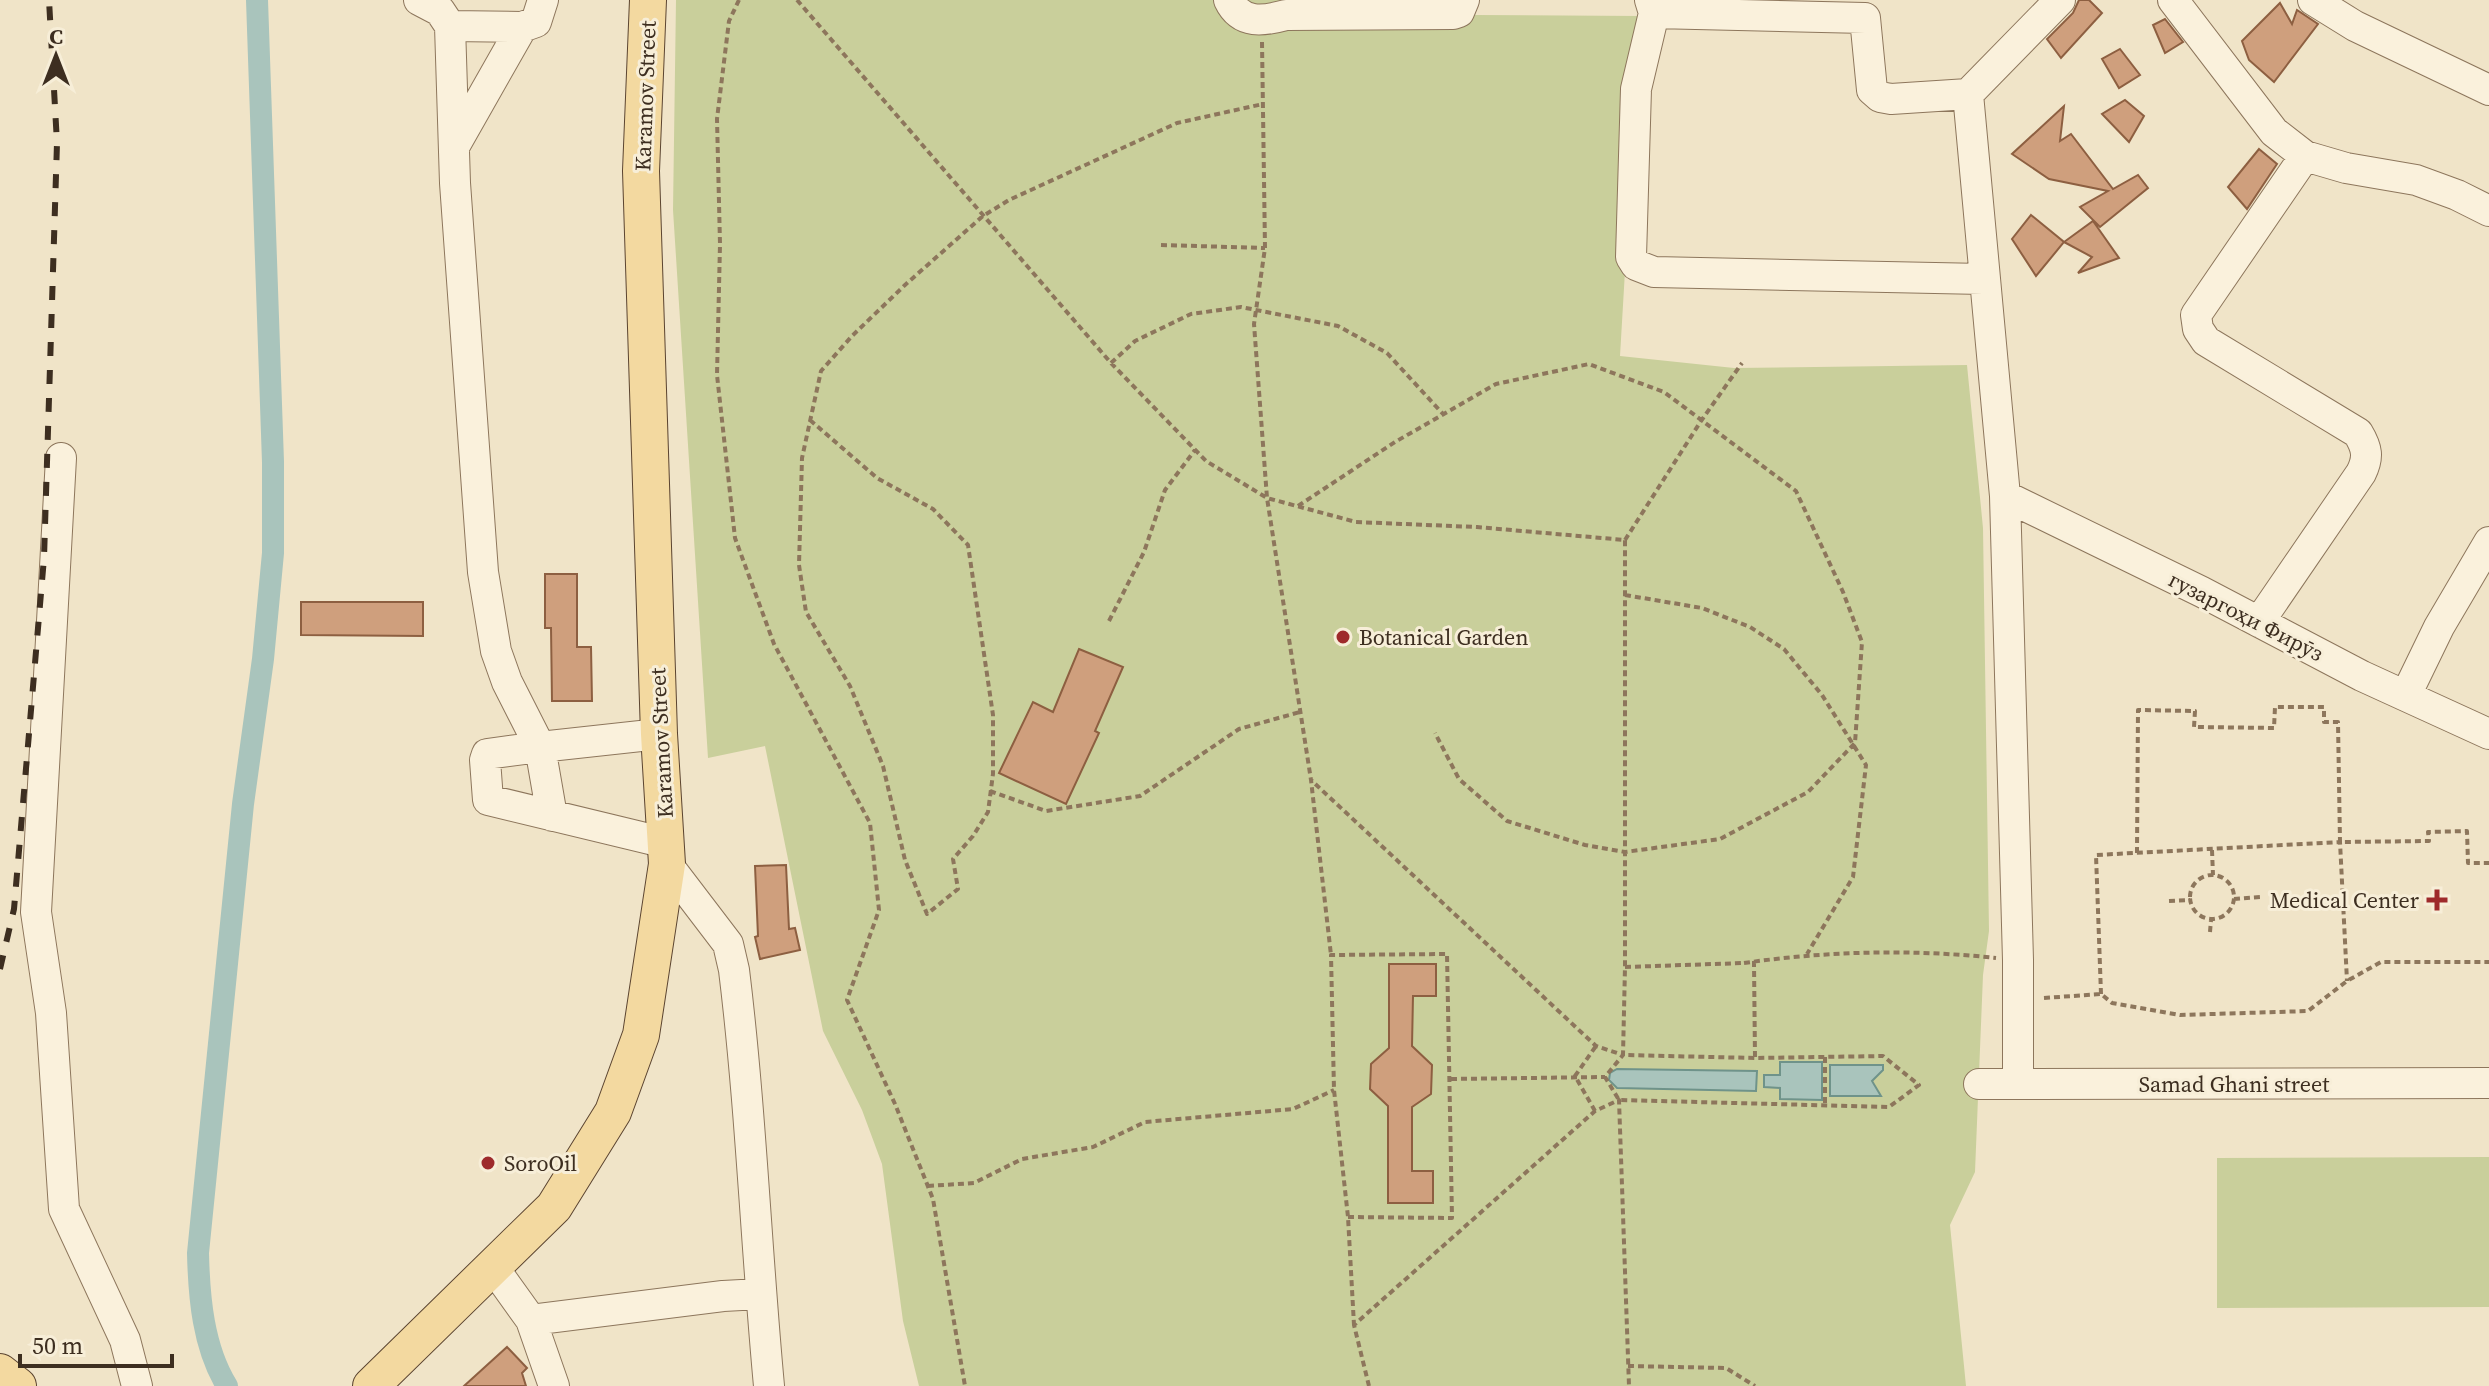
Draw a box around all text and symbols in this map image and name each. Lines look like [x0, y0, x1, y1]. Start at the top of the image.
north arrow [16, 16, 96, 96]
street label: Karamov Street [627, 19, 663, 172]
text: С [49, 21, 63, 51]
street label: гузаргоҳи Фирӯз [2164, 564, 2328, 668]
place label: Botanical Garden [1359, 622, 1529, 652]
marker: Botanical Garden [1334, 628, 1352, 646]
street label: Karamov Street [642, 666, 680, 819]
place label: Medical Center [2270, 885, 2420, 915]
marker: Medical Center [2426, 889, 2448, 911]
street label: Samad Ghani street [2139, 1069, 2330, 1099]
place label: SoroOil [504, 1148, 577, 1178]
marker: SoroOil [479, 1154, 497, 1172]
scale bar [20, 1318, 172, 1368]
text: 50 m [32, 1329, 83, 1362]

